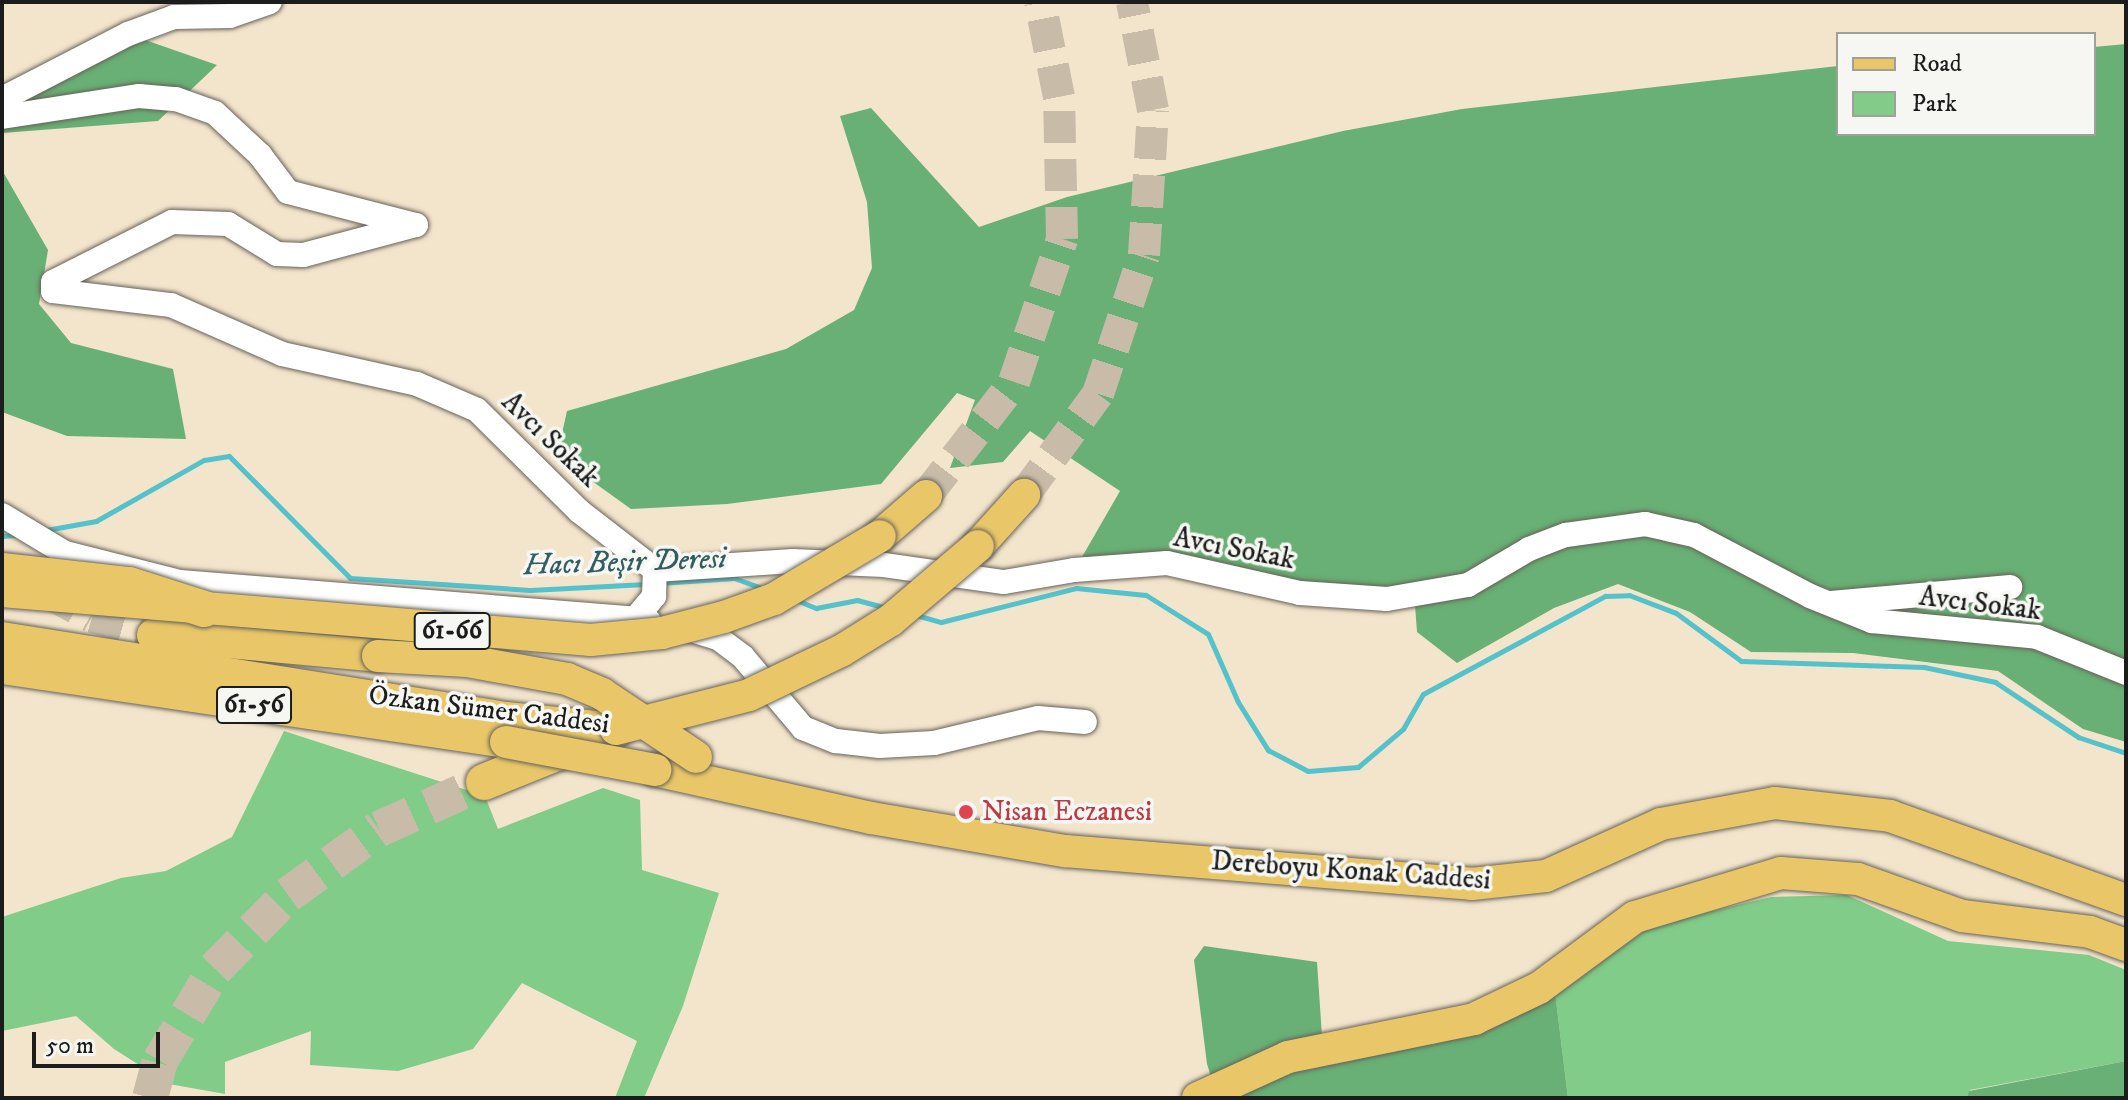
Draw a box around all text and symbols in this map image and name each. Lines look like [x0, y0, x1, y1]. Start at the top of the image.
legend [1836, 32, 2096, 136]
text: Road [1912, 49, 1962, 79]
text: Park [1912, 89, 1957, 119]
street label: Avcı Sokak [494, 385, 606, 495]
street label: Avcı Sokak [1171, 521, 1297, 577]
water label: Hacı Beşir Deresi [523, 541, 727, 585]
street label: Avcı Sokak [1917, 580, 2043, 628]
road number: 61-66 [412, 609, 492, 653]
street label: Özkan Sümer Caddesi [367, 679, 611, 741]
road number: 61-56 [216, 683, 292, 727]
place label: Nisan Eczanesi [982, 795, 1152, 829]
marker: Nisan Eczanesi [957, 803, 975, 821]
street label: Dereboyu Konak Caddesi [1210, 844, 1492, 898]
scale bar [36, 1016, 164, 1066]
text: 50 m [46, 1031, 94, 1061]

